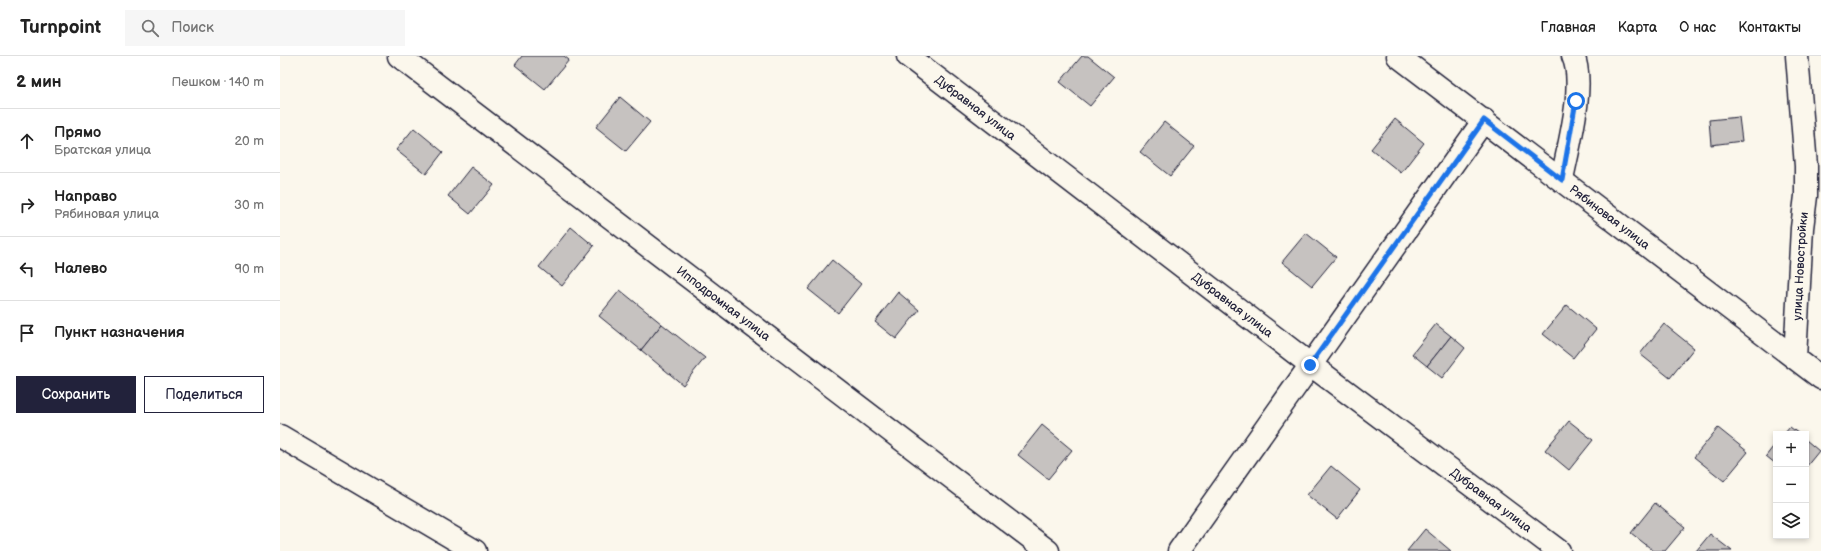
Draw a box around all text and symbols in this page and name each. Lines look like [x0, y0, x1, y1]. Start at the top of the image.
search box [125, 10, 405, 46]
text: Turnpoint [20, 16, 101, 39]
icon: search [139, 17, 161, 39]
text: Поиск [171, 18, 214, 37]
text: Главная [1541, 19, 1596, 36]
text: Карта [1618, 19, 1657, 36]
text: О нас [1679, 19, 1716, 36]
text: Контакты [1738, 19, 1801, 36]
text: 2 мин [16, 72, 62, 92]
street label: Дубравная улица [932, 72, 1019, 144]
text: Пешком · 140 m [172, 74, 264, 90]
route start [1567, 92, 1585, 110]
text: Прямо [54, 123, 101, 142]
icon: ahead [16, 130, 38, 152]
text: 20 m [234, 133, 264, 149]
text: Братская улица [54, 142, 151, 158]
street label: Рябиновая улица [1566, 182, 1653, 253]
text: Направо [54, 187, 117, 206]
icon: right [16, 194, 38, 216]
text: 30 m [234, 197, 264, 213]
text: Рябиновая улица [54, 206, 159, 222]
street label: улица Новостройки [1790, 211, 1812, 321]
icon: left [16, 258, 38, 280]
text: Налево [54, 259, 107, 278]
text: 90 m [235, 261, 264, 277]
street label: Ипподромная улица [673, 263, 773, 344]
street label: Дубравная улица [1189, 270, 1276, 341]
icon: arrive [16, 322, 38, 344]
text: Пункт назначения [54, 323, 185, 342]
route end [1301, 356, 1319, 374]
button: Сохранить [16, 376, 136, 413]
button: Поделиться [144, 376, 264, 413]
map controls [1773, 431, 1809, 539]
button: + [1773, 431, 1809, 467]
street label: Дубравная улица [1447, 465, 1534, 536]
button: − [1773, 467, 1809, 503]
button: layers [1773, 503, 1809, 539]

